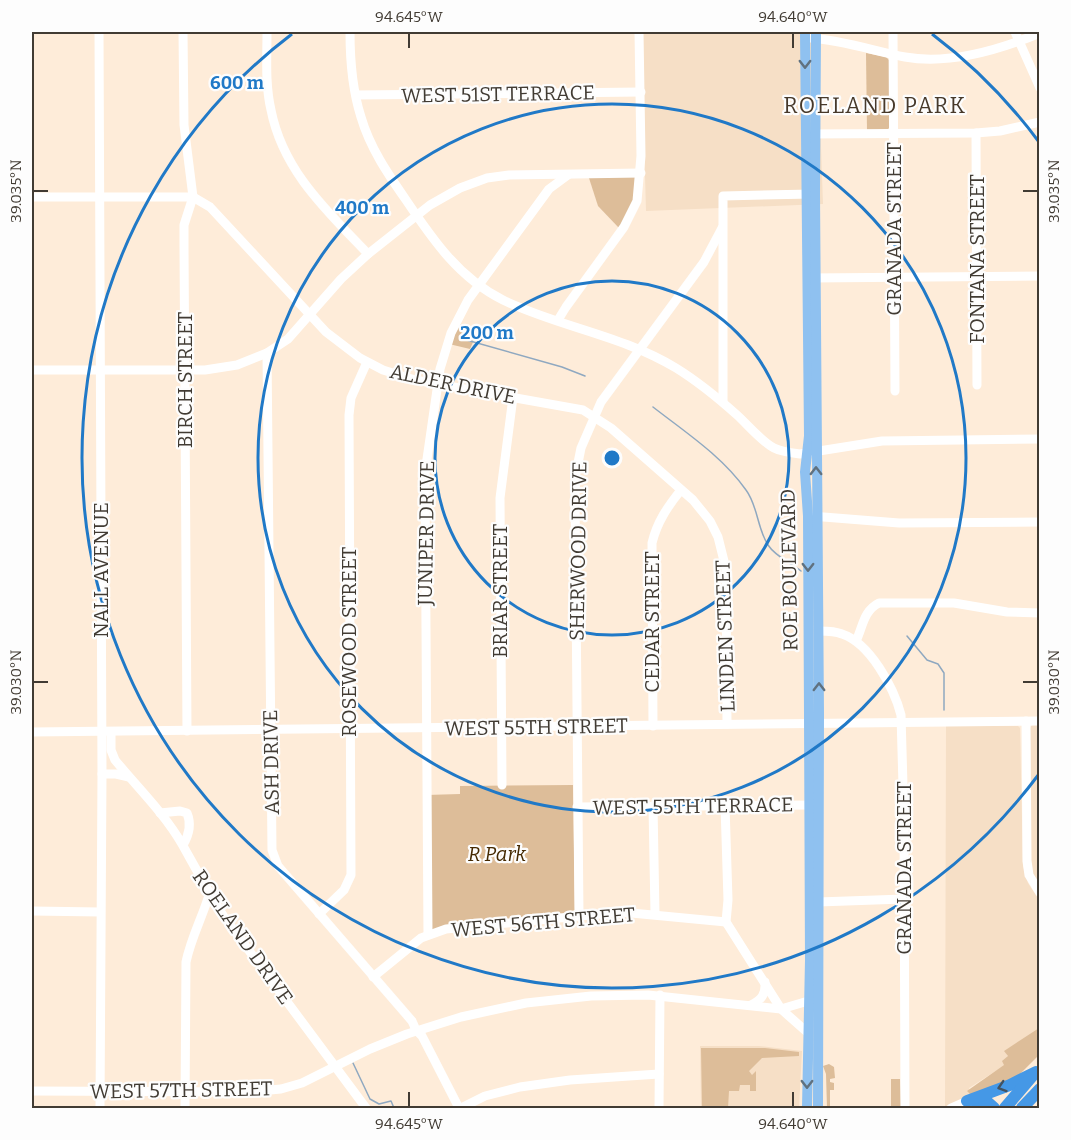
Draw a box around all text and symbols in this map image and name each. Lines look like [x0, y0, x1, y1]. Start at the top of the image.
text: 94.645°W [375, 8, 444, 26]
text: 94.640°W [758, 8, 828, 26]
one-way arrow [799, 59, 811, 68]
text: 600 m [210, 72, 264, 94]
street label: WEST 51ST TERRACE [401, 80, 595, 108]
district label: ROELAND PARK [783, 92, 967, 119]
street label: GRANADA STREET [882, 142, 906, 316]
text: 39.035°N [7, 159, 25, 223]
text: 39.035°N [1045, 159, 1063, 223]
street label: FONTANA STREET [965, 174, 989, 344]
text: 400 m [335, 197, 389, 219]
street label: BIRCH STREET [173, 311, 197, 448]
text: 200 m [460, 322, 514, 344]
street label: ALDER DRIVE [388, 359, 518, 409]
centre of rings [602, 448, 622, 468]
street label: JUNIPER DRIVE [413, 460, 439, 607]
street label: SHERWOOD DRIVE [564, 461, 592, 641]
one-way arrow [810, 466, 823, 475]
street label: ROE BOULEVARD [776, 489, 802, 651]
street label: NALL AVENUE [89, 502, 113, 638]
street label: BRIAR STREET [488, 524, 512, 658]
street label: ROSEWOOD STREET [337, 547, 361, 737]
street label: CEDAR STREET [640, 551, 664, 693]
street label: LINDEN STREET [710, 559, 740, 712]
one-way arrow [802, 563, 814, 572]
text: 39.030°N [7, 649, 25, 714]
text: 39.030°N [1045, 649, 1063, 714]
one-way arrow [813, 682, 825, 691]
street label: ASH DRIVE [258, 709, 284, 815]
street label: WEST 55TH STREET [444, 713, 628, 741]
street label: GRANADA STREET [892, 781, 916, 955]
street label: WEST 55TH TERRACE [592, 792, 794, 820]
park label: R Park [468, 842, 526, 866]
street label: ROELAND DRIVE [188, 865, 298, 1009]
street label: WEST 56TH STREET [450, 902, 636, 942]
street label: WEST 57TH STREET [90, 1076, 273, 1104]
one-way arrow [801, 1080, 813, 1089]
one-way arrow [997, 1080, 1008, 1092]
text: 94.645°W [375, 1115, 444, 1133]
text: 94.640°W [758, 1115, 828, 1133]

